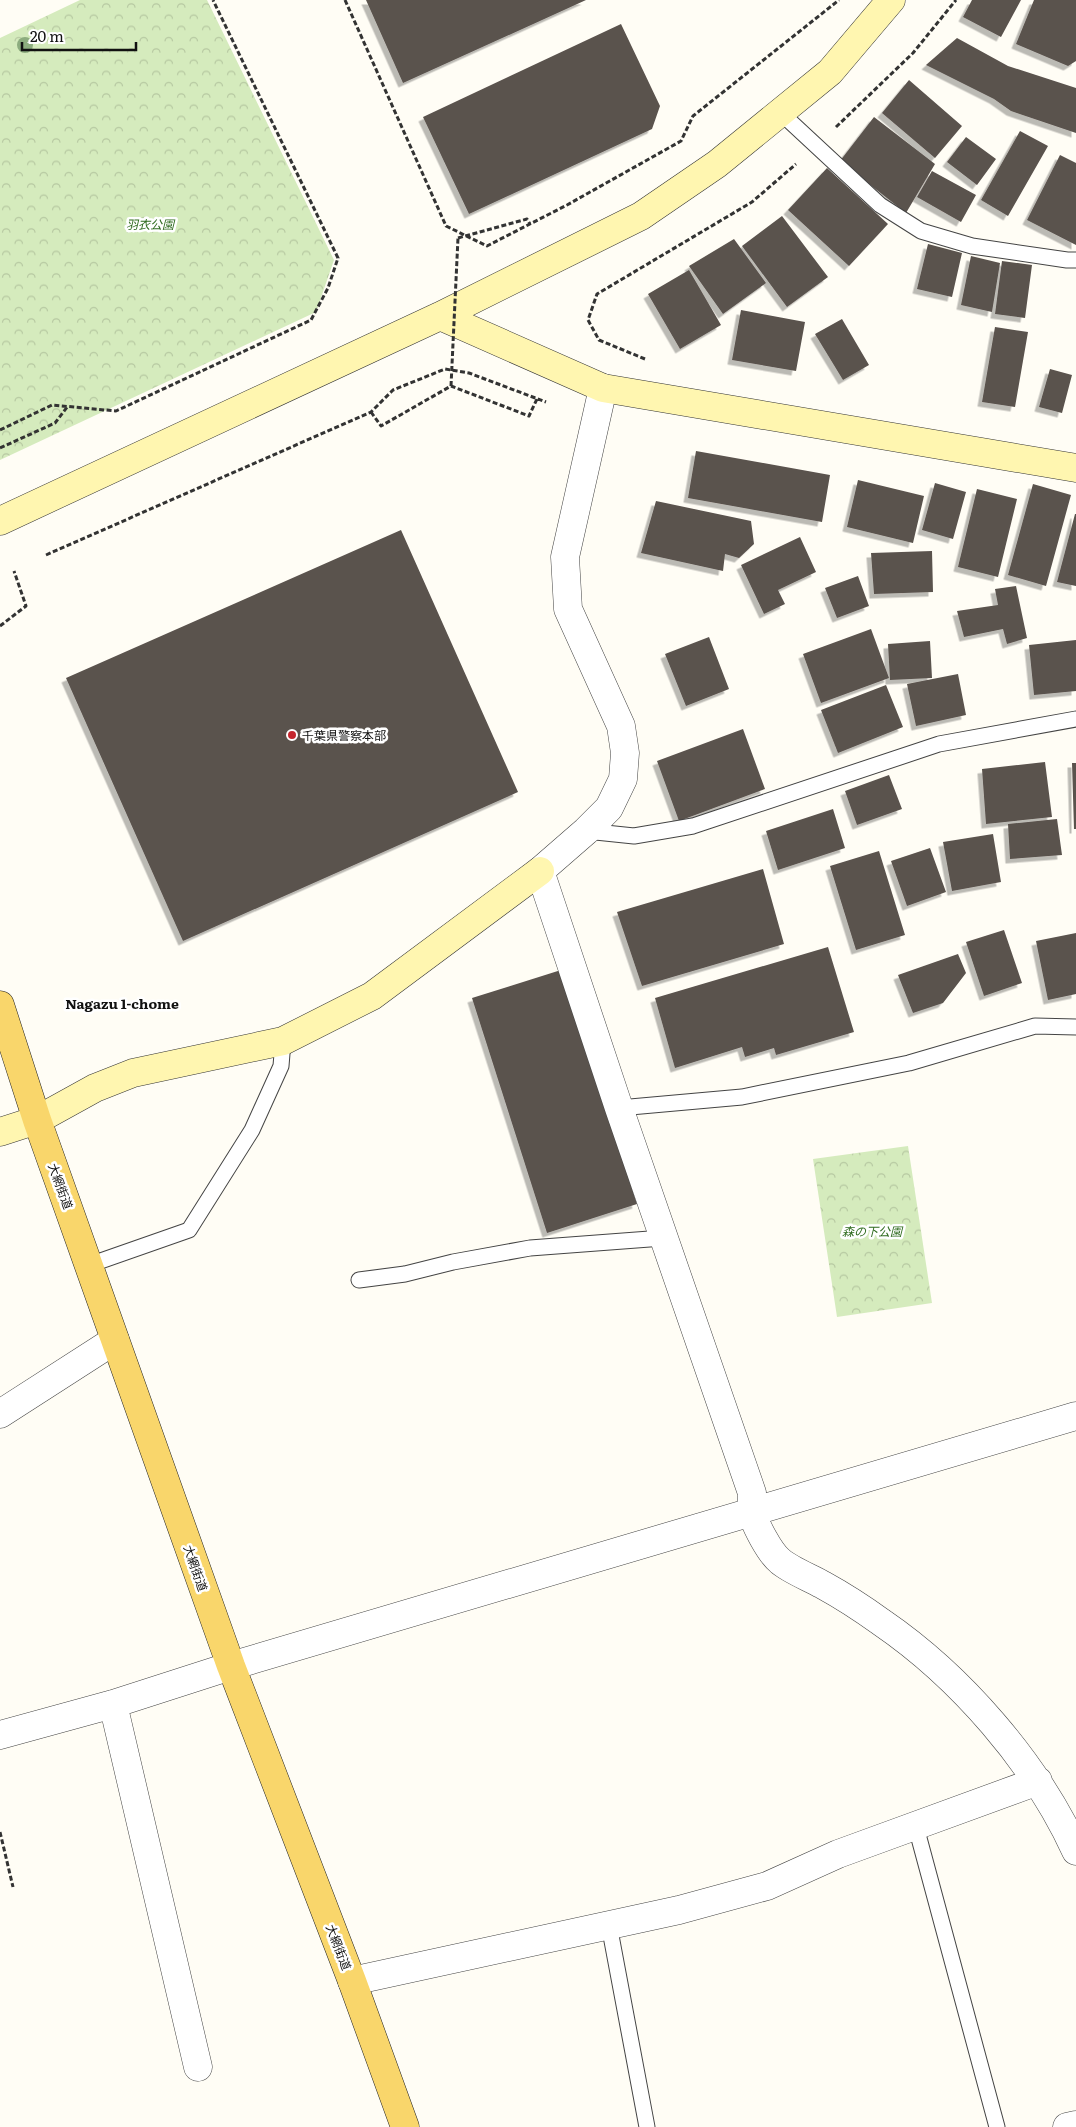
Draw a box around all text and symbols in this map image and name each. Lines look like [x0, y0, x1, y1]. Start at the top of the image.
scale bar [22, 20, 136, 52]
text: 20 m [30, 24, 64, 47]
park label: 羽衣公園 [126, 215, 176, 233]
place label: 千葉県警察本部 [302, 726, 386, 744]
marker: 千葉県警察本部 [286, 729, 298, 741]
district label: Nagazu 1-chome [65, 993, 179, 1013]
street label: 大網街道 [44, 1160, 78, 1212]
park label: 森の下公園 [842, 1222, 904, 1240]
street label: 大網街道 [180, 1542, 212, 1594]
street label: 大網街道 [322, 1921, 356, 1973]

